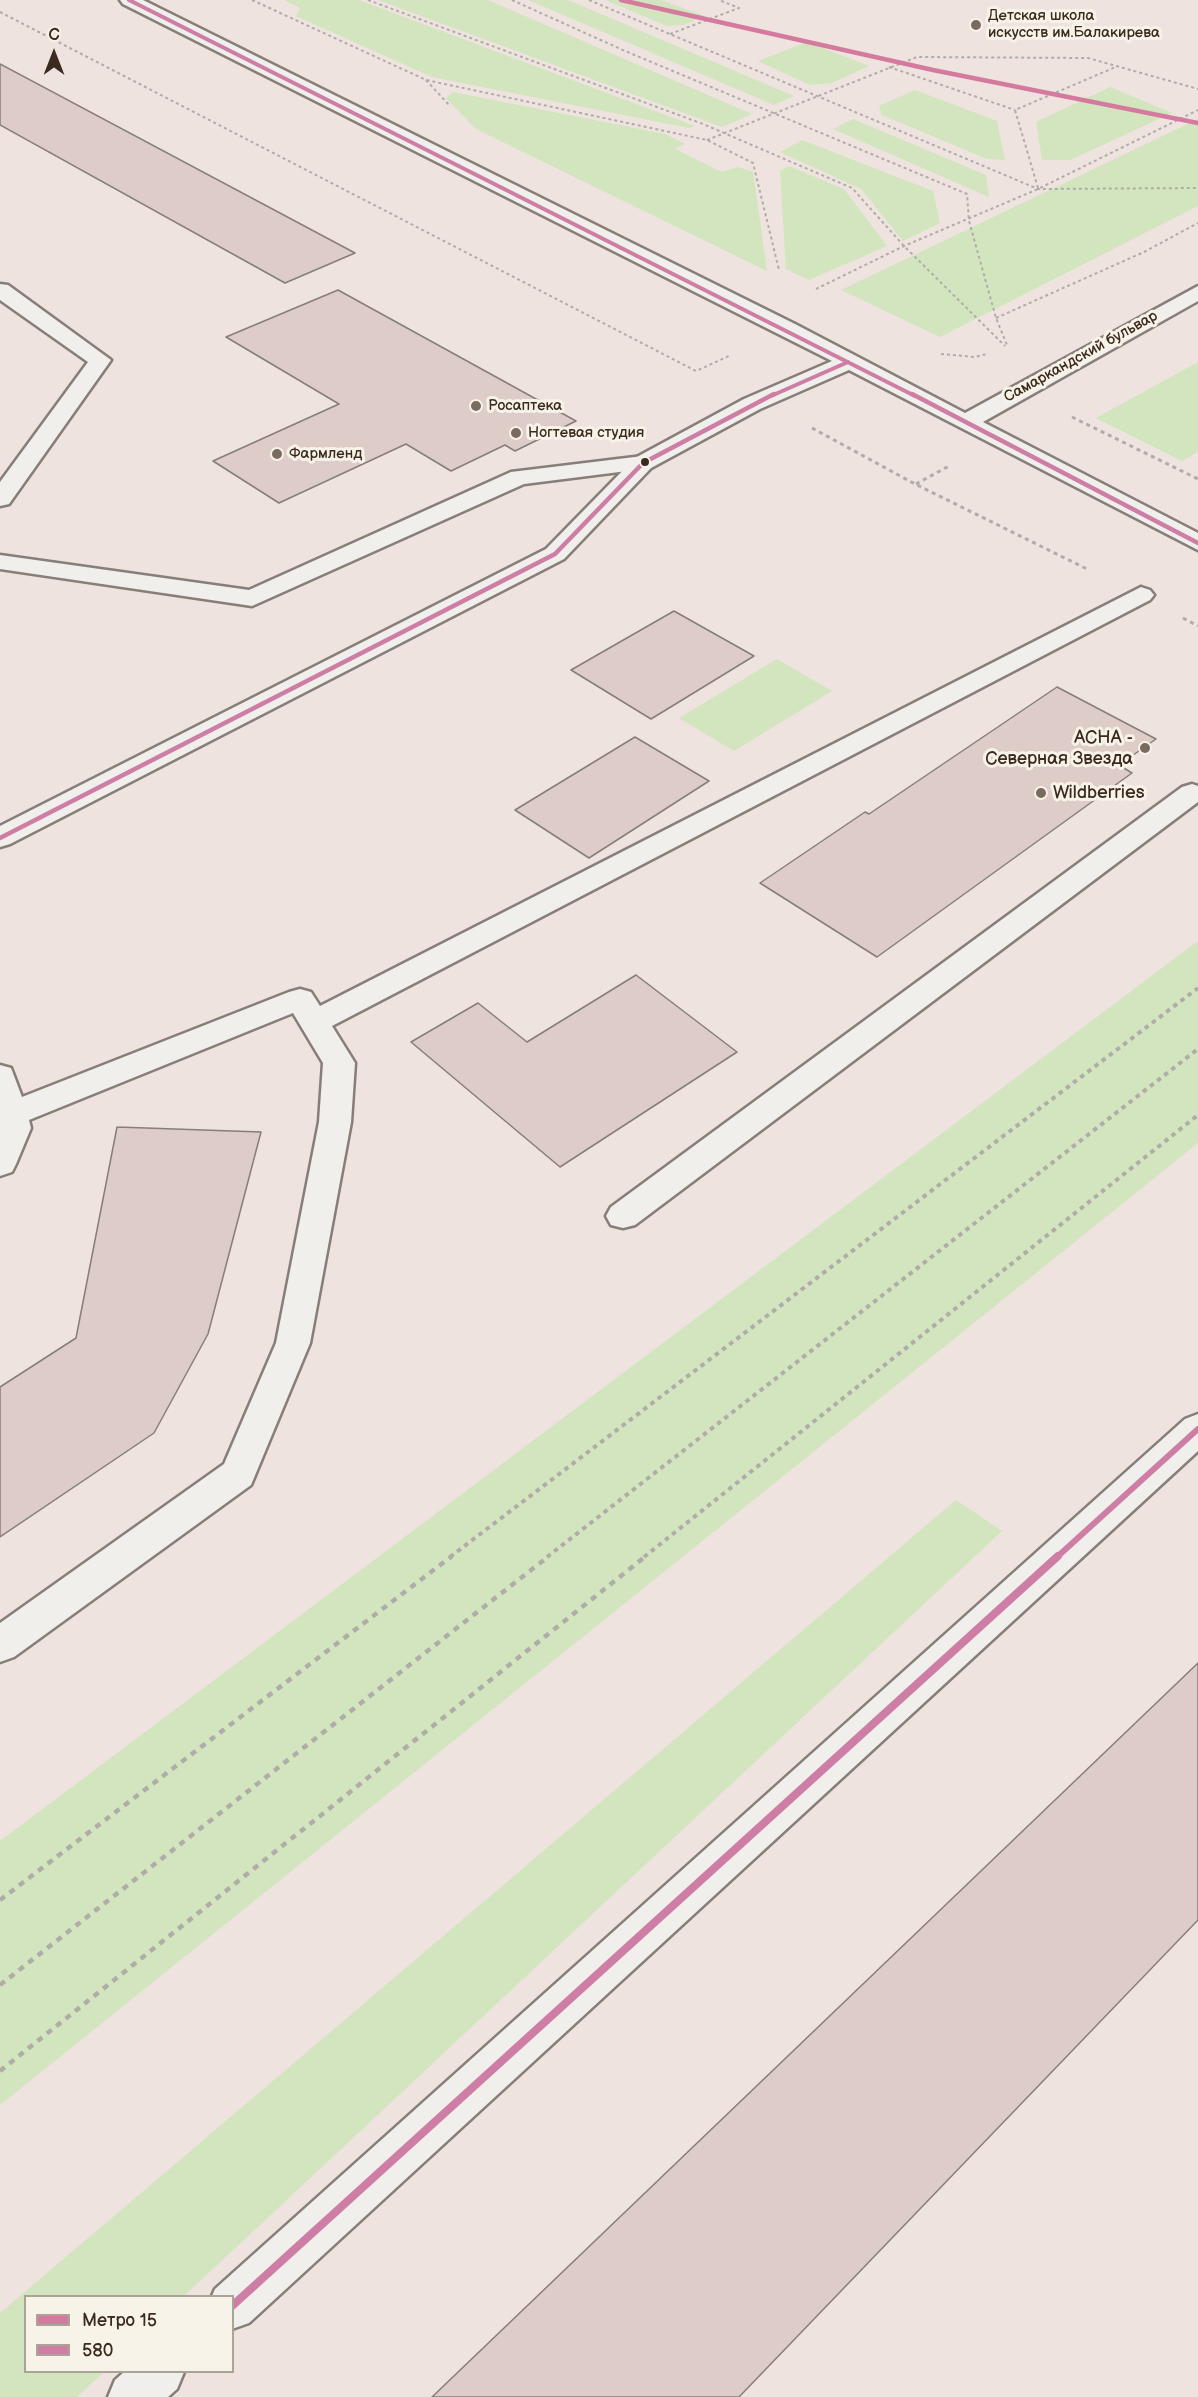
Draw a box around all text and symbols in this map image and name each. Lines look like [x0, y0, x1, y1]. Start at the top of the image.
place label: Детская школа искусств им.Балакирева [988, 7, 1160, 42]
marker: Детская школа искусств им.Балакирева [969, 18, 983, 32]
north arrow [24, 24, 84, 84]
text: С [48, 26, 60, 45]
street label: Самаркандский бульвар [1001, 307, 1161, 407]
place label: Росаптека [488, 397, 562, 415]
marker: Росаптека [469, 399, 483, 413]
place label: Ногтевая студия [528, 424, 644, 442]
marker: Ногтевая студия [509, 426, 523, 440]
place label: Фармленд [289, 445, 362, 463]
marker: Фармленд [270, 447, 284, 461]
unlabelled marker [639, 456, 651, 468]
place label: АСНА - Северная Звезда [985, 727, 1133, 770]
marker: АСНА - Северная Звезда [1138, 741, 1152, 755]
place label: Wildberries [1053, 782, 1145, 804]
marker: Wildberries [1034, 786, 1048, 800]
legend [24, 2295, 234, 2373]
text: Метро 15 [82, 2310, 157, 2331]
text: 580 [82, 2340, 113, 2361]

